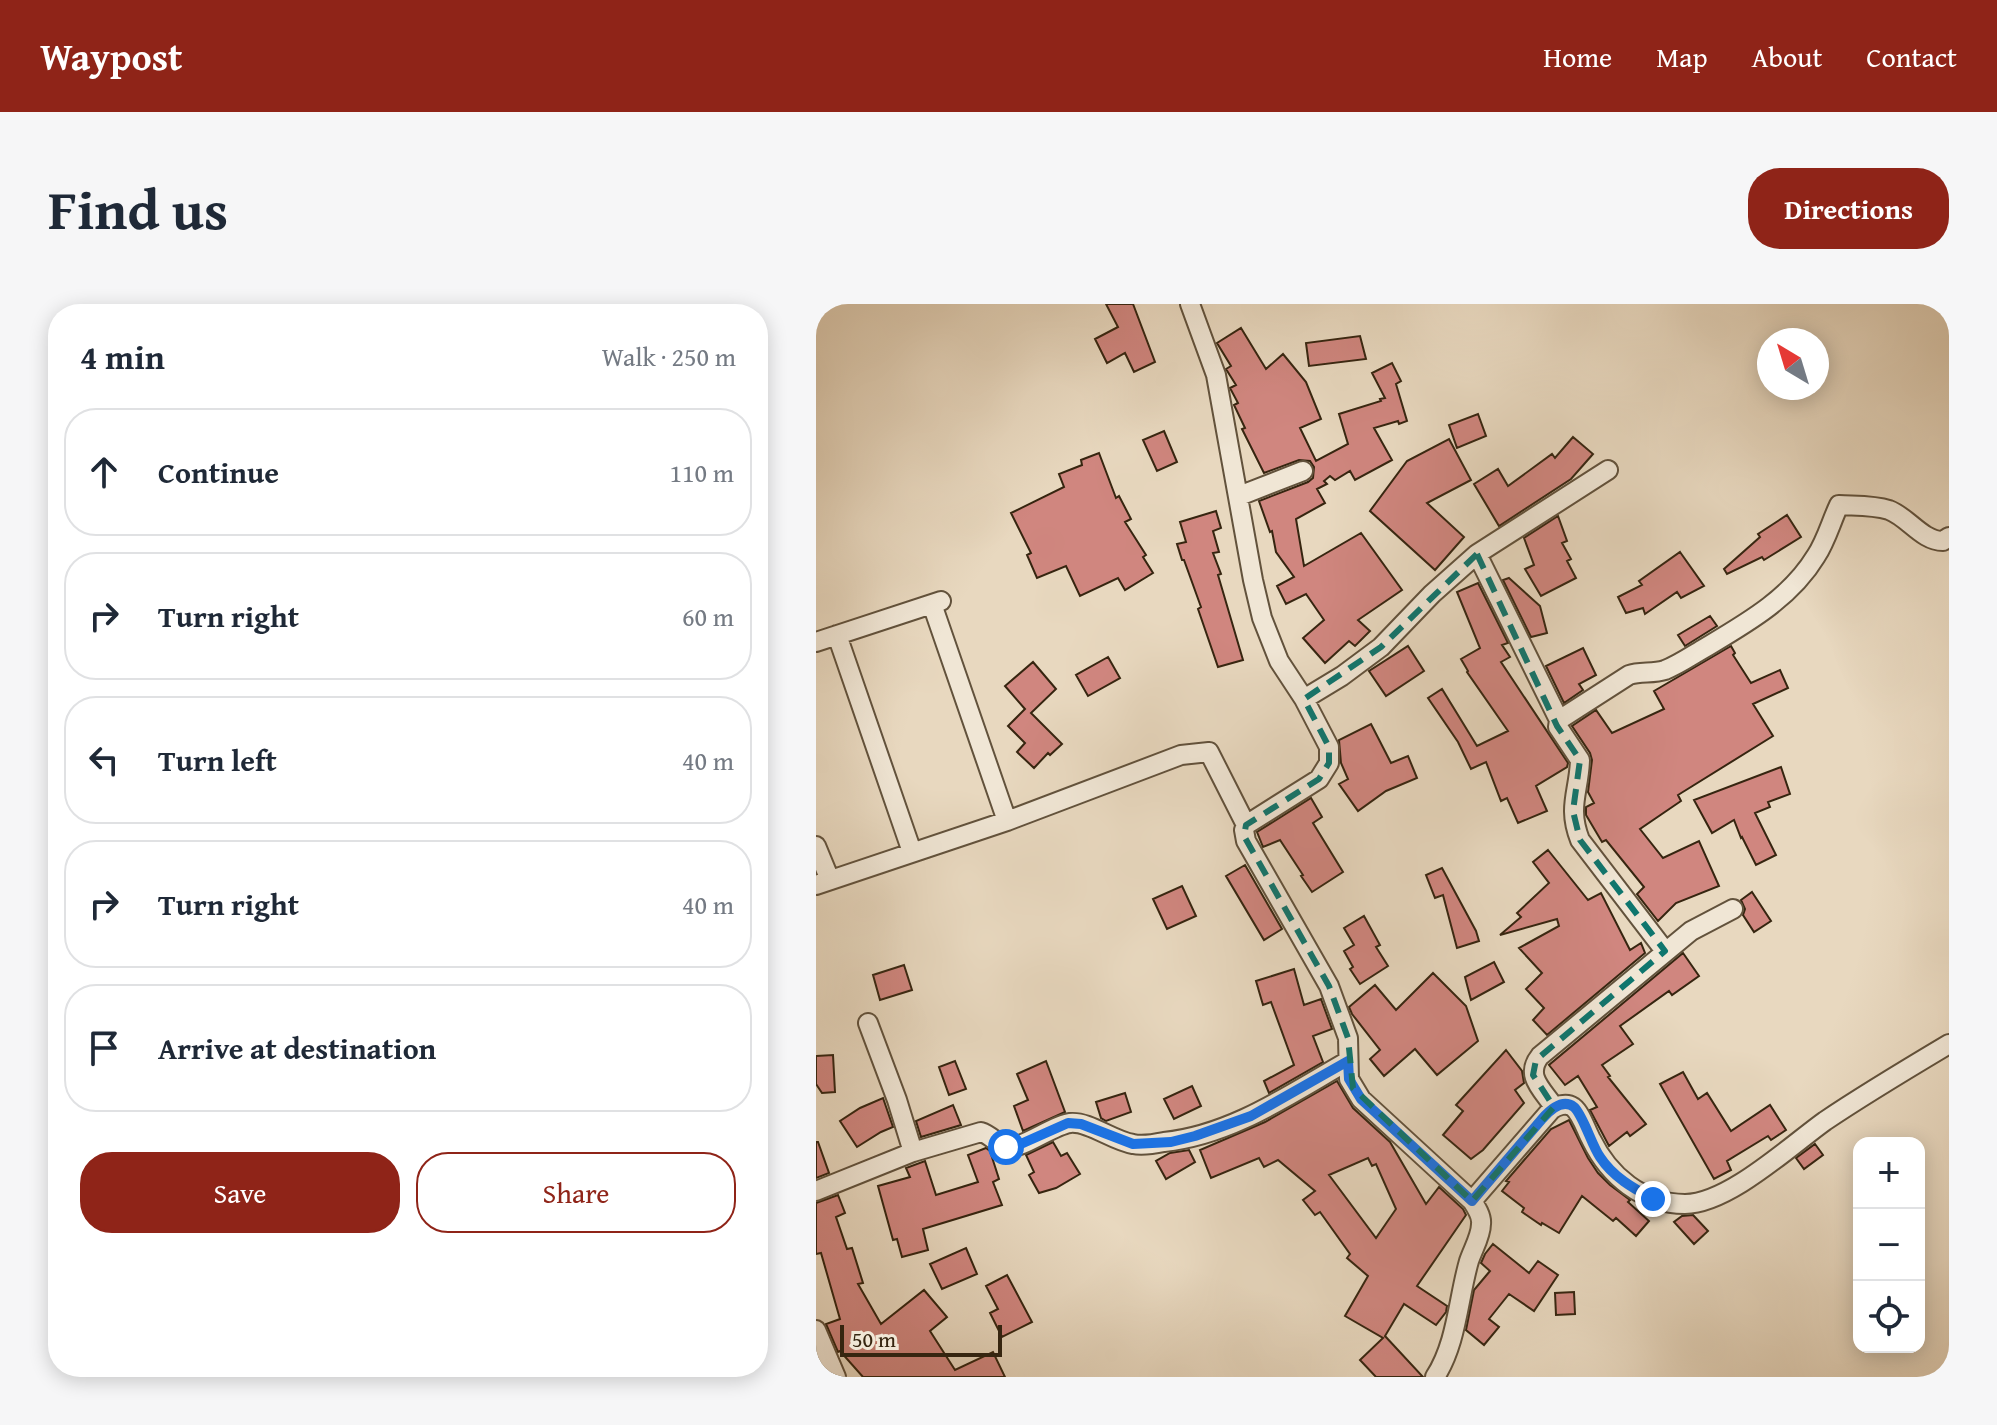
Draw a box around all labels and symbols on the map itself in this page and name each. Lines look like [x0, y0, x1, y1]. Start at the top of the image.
north arrow [1757, 328, 1829, 400]
route start [988, 1129, 1024, 1165]
route end [1635, 1181, 1671, 1217]
scale bar [840, 1321, 1002, 1357]

